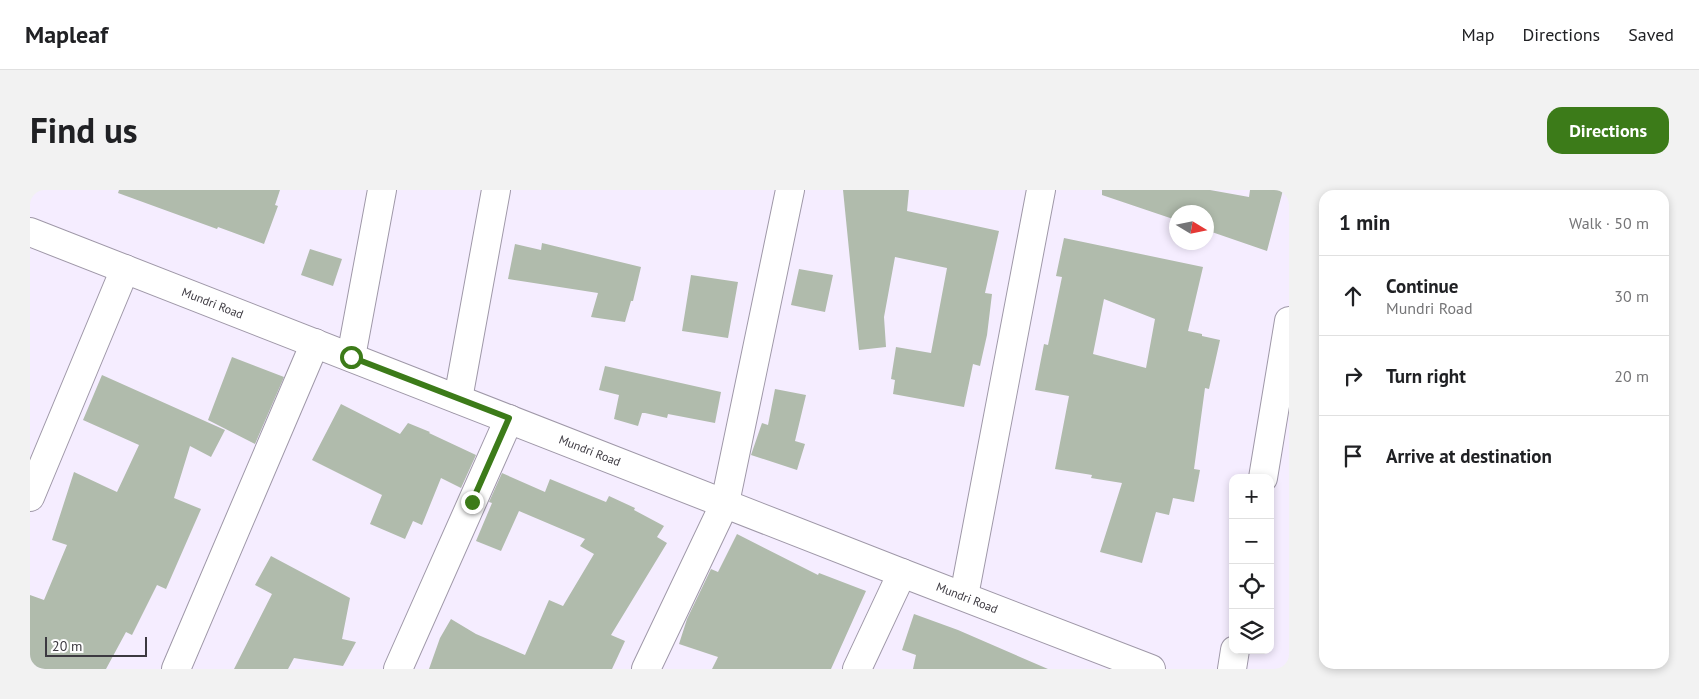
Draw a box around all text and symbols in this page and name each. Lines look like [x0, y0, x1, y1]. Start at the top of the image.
text: Mapleaf [25, 19, 108, 50]
text: Map [1462, 23, 1494, 46]
text: Directions [1522, 23, 1600, 46]
text: Saved [1628, 23, 1674, 46]
text: Find us [30, 107, 138, 153]
button: Directions [1547, 107, 1669, 154]
north arrow [1169, 205, 1214, 250]
text: 1 min [1339, 209, 1390, 236]
text: Walk · 50 m [1569, 213, 1649, 233]
text: Continue [1386, 274, 1458, 298]
icon: ahead [1339, 282, 1367, 310]
street label: Mundri Road [180, 284, 246, 322]
text: 30 m [1614, 286, 1649, 306]
text: Mundri Road [1386, 298, 1473, 318]
route start [340, 346, 363, 369]
icon: right [1339, 362, 1367, 390]
text: Turn right [1386, 364, 1466, 388]
text: 20 m [1614, 366, 1649, 386]
street label: Mundri Road [557, 432, 623, 469]
icon: arrive [1339, 442, 1367, 470]
text: Arrive at destination [1386, 444, 1552, 468]
map controls [1229, 474, 1274, 654]
button: + [1229, 474, 1274, 519]
route end [461, 491, 484, 514]
button: − [1229, 519, 1274, 564]
button: locate [1229, 564, 1274, 609]
street label: Mundri Road [934, 579, 1000, 616]
button: layers [1229, 609, 1274, 654]
scale bar [45, 634, 148, 657]
text: 20 m [52, 637, 82, 655]

